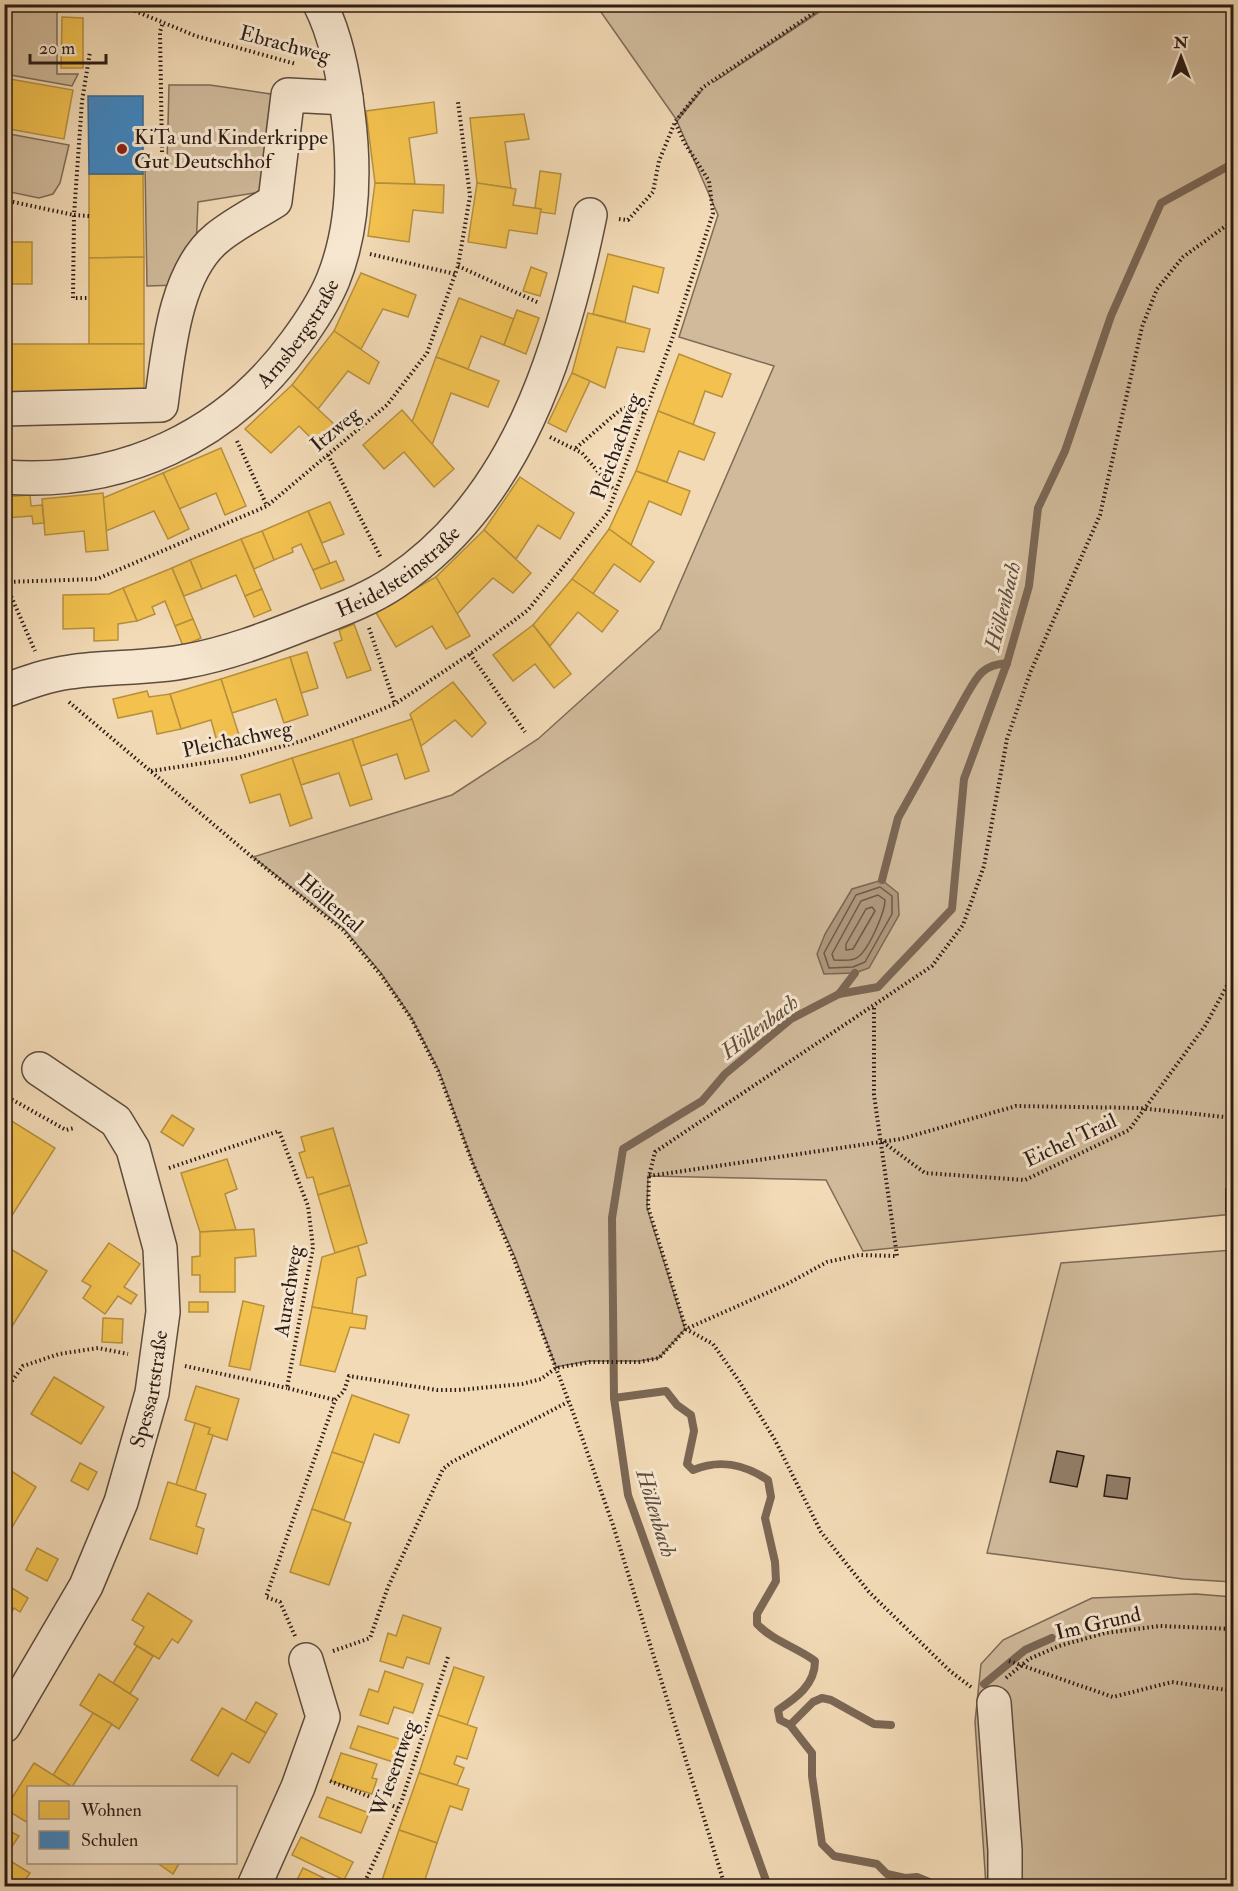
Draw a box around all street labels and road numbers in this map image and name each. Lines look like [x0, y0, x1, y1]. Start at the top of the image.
street label: Ebrachweg [236, 19, 334, 70]
street label: Arnsbergstraße [250, 275, 346, 394]
street label: Pleichachweg [585, 389, 648, 503]
street label: Itzweg [305, 400, 366, 458]
street label: Heidelsteinstraße [332, 520, 467, 624]
street label: Pleichachweg [180, 715, 295, 764]
street label: Höllental [292, 868, 369, 940]
street label: Eichel Trail [1019, 1107, 1122, 1174]
street label: Aurachweg [268, 1243, 309, 1339]
street label: Spessartstraße [124, 1328, 174, 1451]
street label: Im Grund [1053, 1600, 1144, 1646]
street label: Wiesentweg [364, 1715, 425, 1821]

